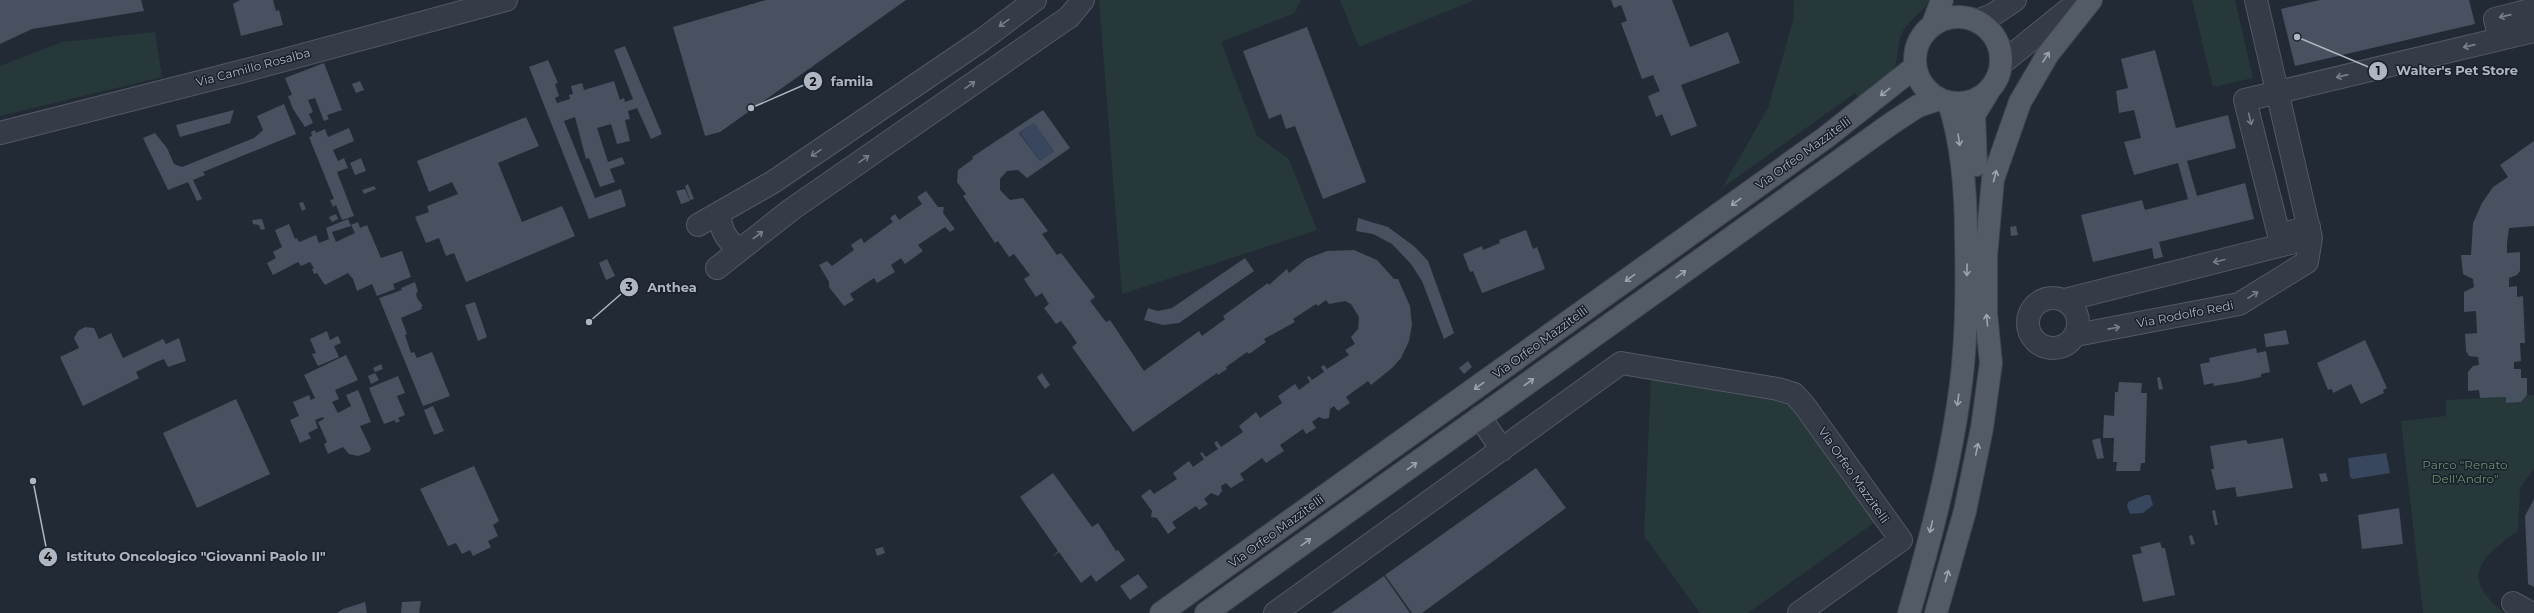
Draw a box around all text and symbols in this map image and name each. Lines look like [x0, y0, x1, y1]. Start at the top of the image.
one-way arrow [2498, 13, 2511, 21]
one-way arrow [999, 19, 1010, 28]
one-way arrow [2463, 43, 2476, 50]
street label: Via Camillo Rosalba [194, 45, 312, 89]
one-way arrow [2043, 51, 2051, 63]
callout: Walter's Pet Store [2368, 58, 2526, 83]
text: Walter's Pet Store [2396, 62, 2518, 78]
text: 1 [2376, 63, 2380, 78]
callout: famila [803, 69, 881, 94]
one-way arrow [2336, 72, 2349, 80]
text: famila [831, 73, 873, 89]
text: 2 [809, 74, 817, 89]
one-way arrow [964, 81, 975, 89]
one-way arrow [1880, 88, 1891, 97]
one-way arrow [2246, 112, 2254, 125]
street label: Via Orfeo Mazzitelli [1753, 113, 1853, 193]
one-way arrow [1955, 133, 1963, 146]
one-way arrow [810, 149, 822, 157]
one-way arrow [858, 155, 869, 163]
one-way arrow [1991, 169, 1999, 182]
one-way arrow [1730, 198, 1741, 207]
one-way arrow [752, 230, 763, 239]
one-way arrow [2213, 258, 2226, 265]
one-way arrow [1963, 263, 1970, 276]
one-way arrow [1675, 270, 1686, 278]
one-way arrow [1624, 274, 1635, 282]
callout: Anthea [619, 275, 704, 300]
text: 3 [624, 279, 633, 294]
text: Anthea [646, 279, 697, 295]
one-way arrow [2247, 291, 2259, 299]
street label: Via Rodolfo Redi [2135, 297, 2235, 331]
street label: Via Orfeo Mazzitelli [1490, 302, 1590, 382]
one-way arrow [1983, 314, 1990, 327]
one-way arrow [2107, 324, 2120, 332]
one-way arrow [1524, 378, 1535, 386]
one-way arrow [1473, 382, 1484, 391]
one-way arrow [1954, 393, 1962, 406]
street label: Via Orfeo Mazzitelli [1815, 424, 1893, 526]
one-way arrow [1974, 443, 1982, 456]
park label: Parco "Renato Dell'Andro" [2422, 457, 2508, 486]
one-way arrow [1407, 462, 1418, 470]
street label: Via Orfeo Mazzitelli [1226, 491, 1326, 571]
one-way arrow [1927, 520, 1935, 533]
one-way arrow [1301, 537, 1312, 546]
callout: Istituto Oncologico "Giovanni Paolo II" [38, 544, 334, 569]
text: Istituto Oncologico "Giovanni Paolo II" [66, 548, 326, 564]
text: 4 [44, 549, 53, 564]
one-way arrow [1943, 569, 1951, 582]

